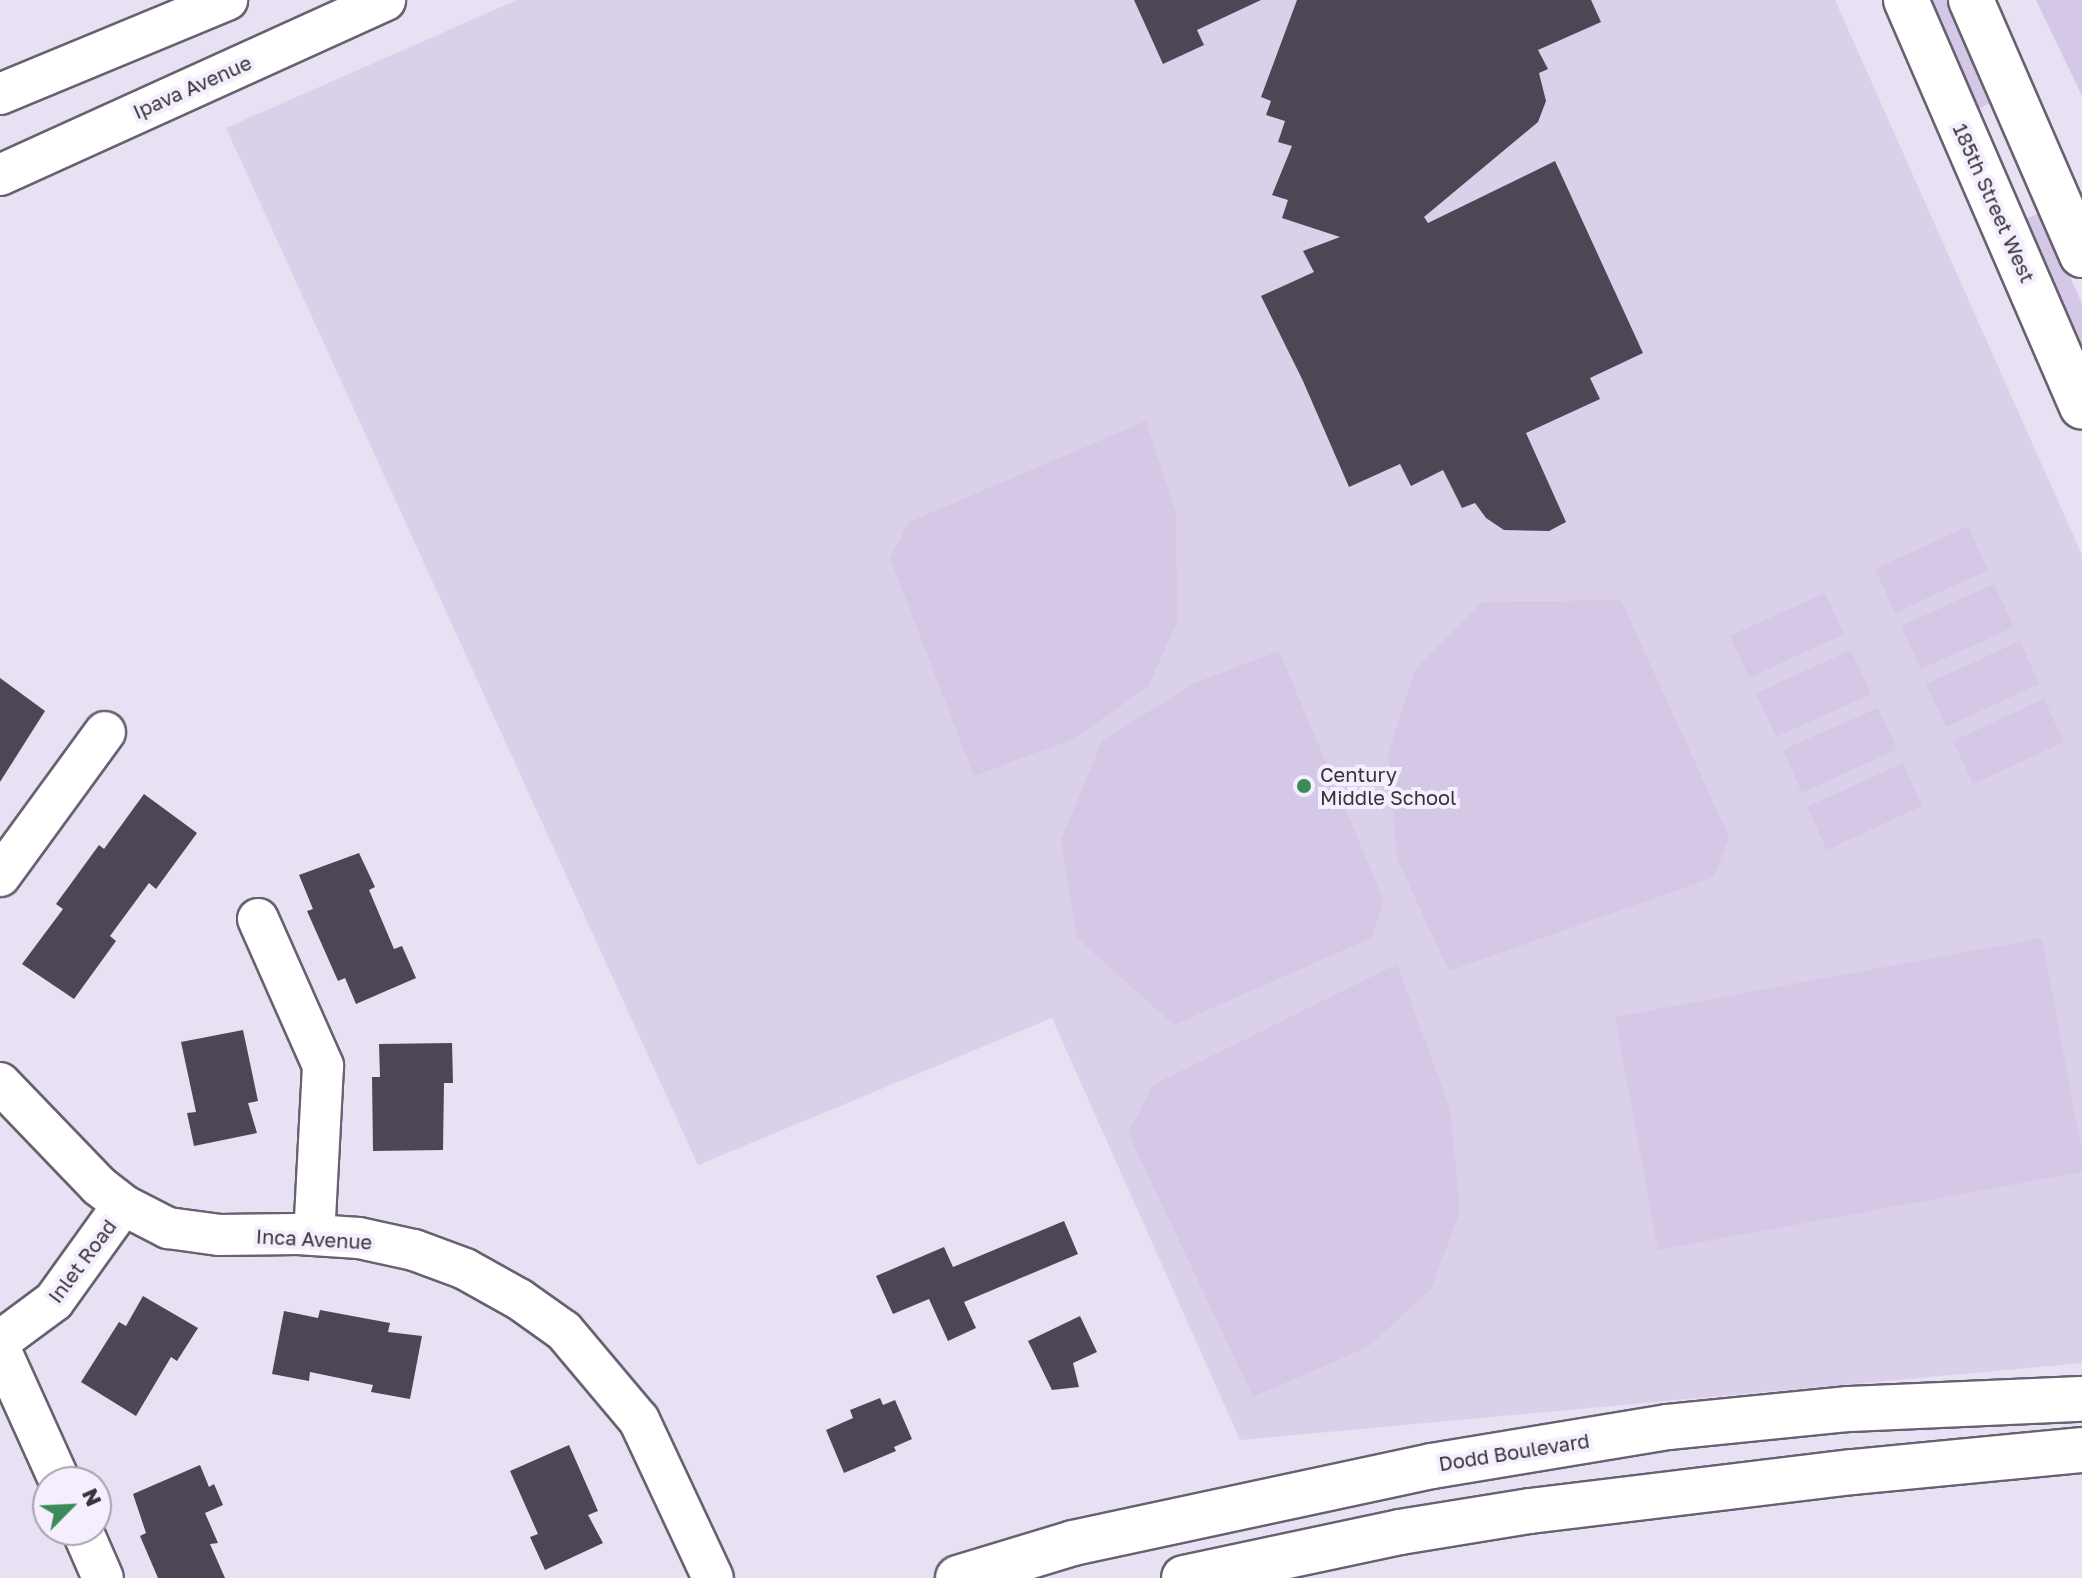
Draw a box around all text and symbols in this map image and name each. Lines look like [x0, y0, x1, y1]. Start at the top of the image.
street label: Ipava Avenue [129, 50, 255, 124]
street label: 185th Street West [1948, 120, 2040, 286]
place label: Century Middle School [1320, 762, 1456, 809]
marker: Century Middle School [1295, 777, 1313, 795]
street label: Inlet Road [43, 1214, 121, 1308]
street label: Inca Avenue [255, 1224, 373, 1254]
street label: Dodd Boulevard [1437, 1428, 1591, 1476]
north arrow [32, 1466, 112, 1546]
text: N [77, 1484, 108, 1510]

